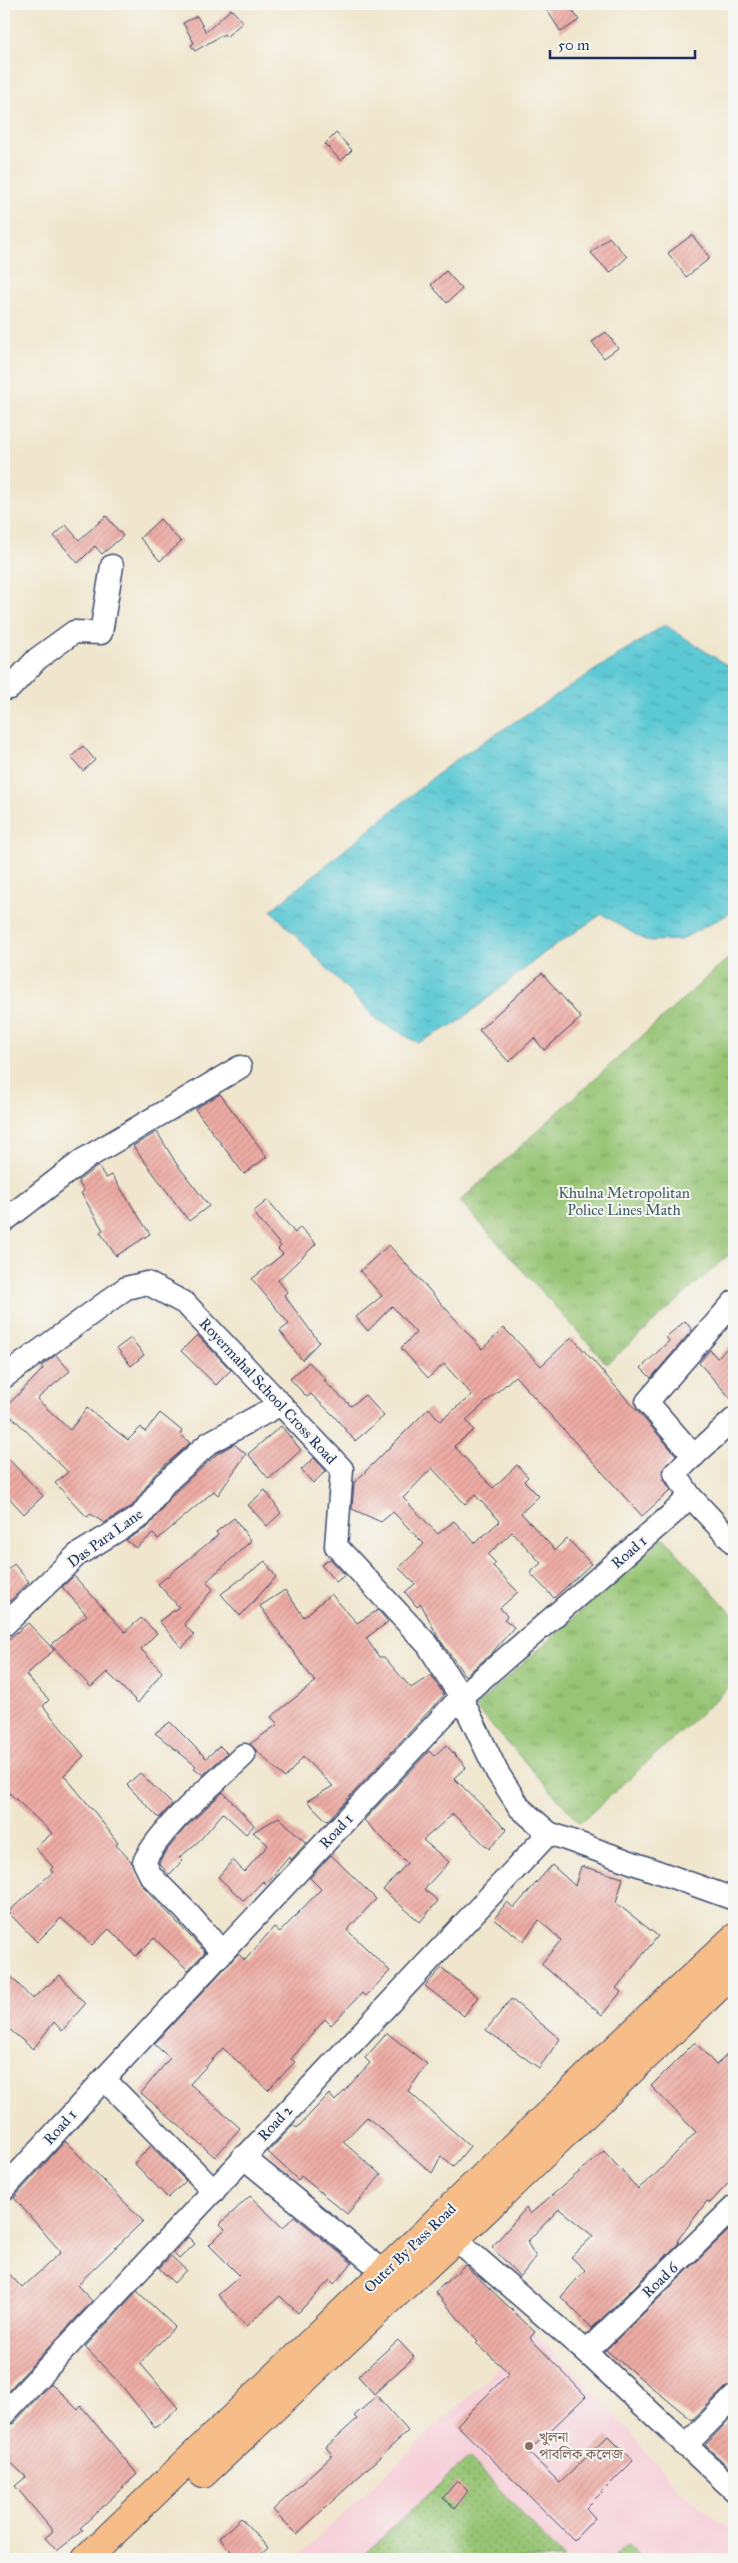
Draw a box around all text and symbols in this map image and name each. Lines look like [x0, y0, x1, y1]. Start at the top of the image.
scale bar [550, 28, 696, 60]
text: 50 m [558, 36, 590, 54]
park label: Khulna Metropolitan Police Lines Math [558, 1184, 690, 1219]
street label: Royermahal School Cross Road [196, 1314, 341, 1468]
street label: Das Para Lane [64, 1505, 146, 1571]
street label: Road 1 [608, 1532, 650, 1572]
street label: Road 1 [315, 1810, 357, 1852]
street label: Road 2 [254, 2101, 297, 2145]
street label: Road 1 [40, 2106, 80, 2148]
street label: Outer By Pass Road [360, 2199, 460, 2296]
street label: Road 6 [638, 2258, 683, 2301]
place label: খুলনা পাবলিক কলেজ [539, 2428, 624, 2463]
marker: খুলনা পাবলিক কলেজ [523, 2440, 535, 2452]

